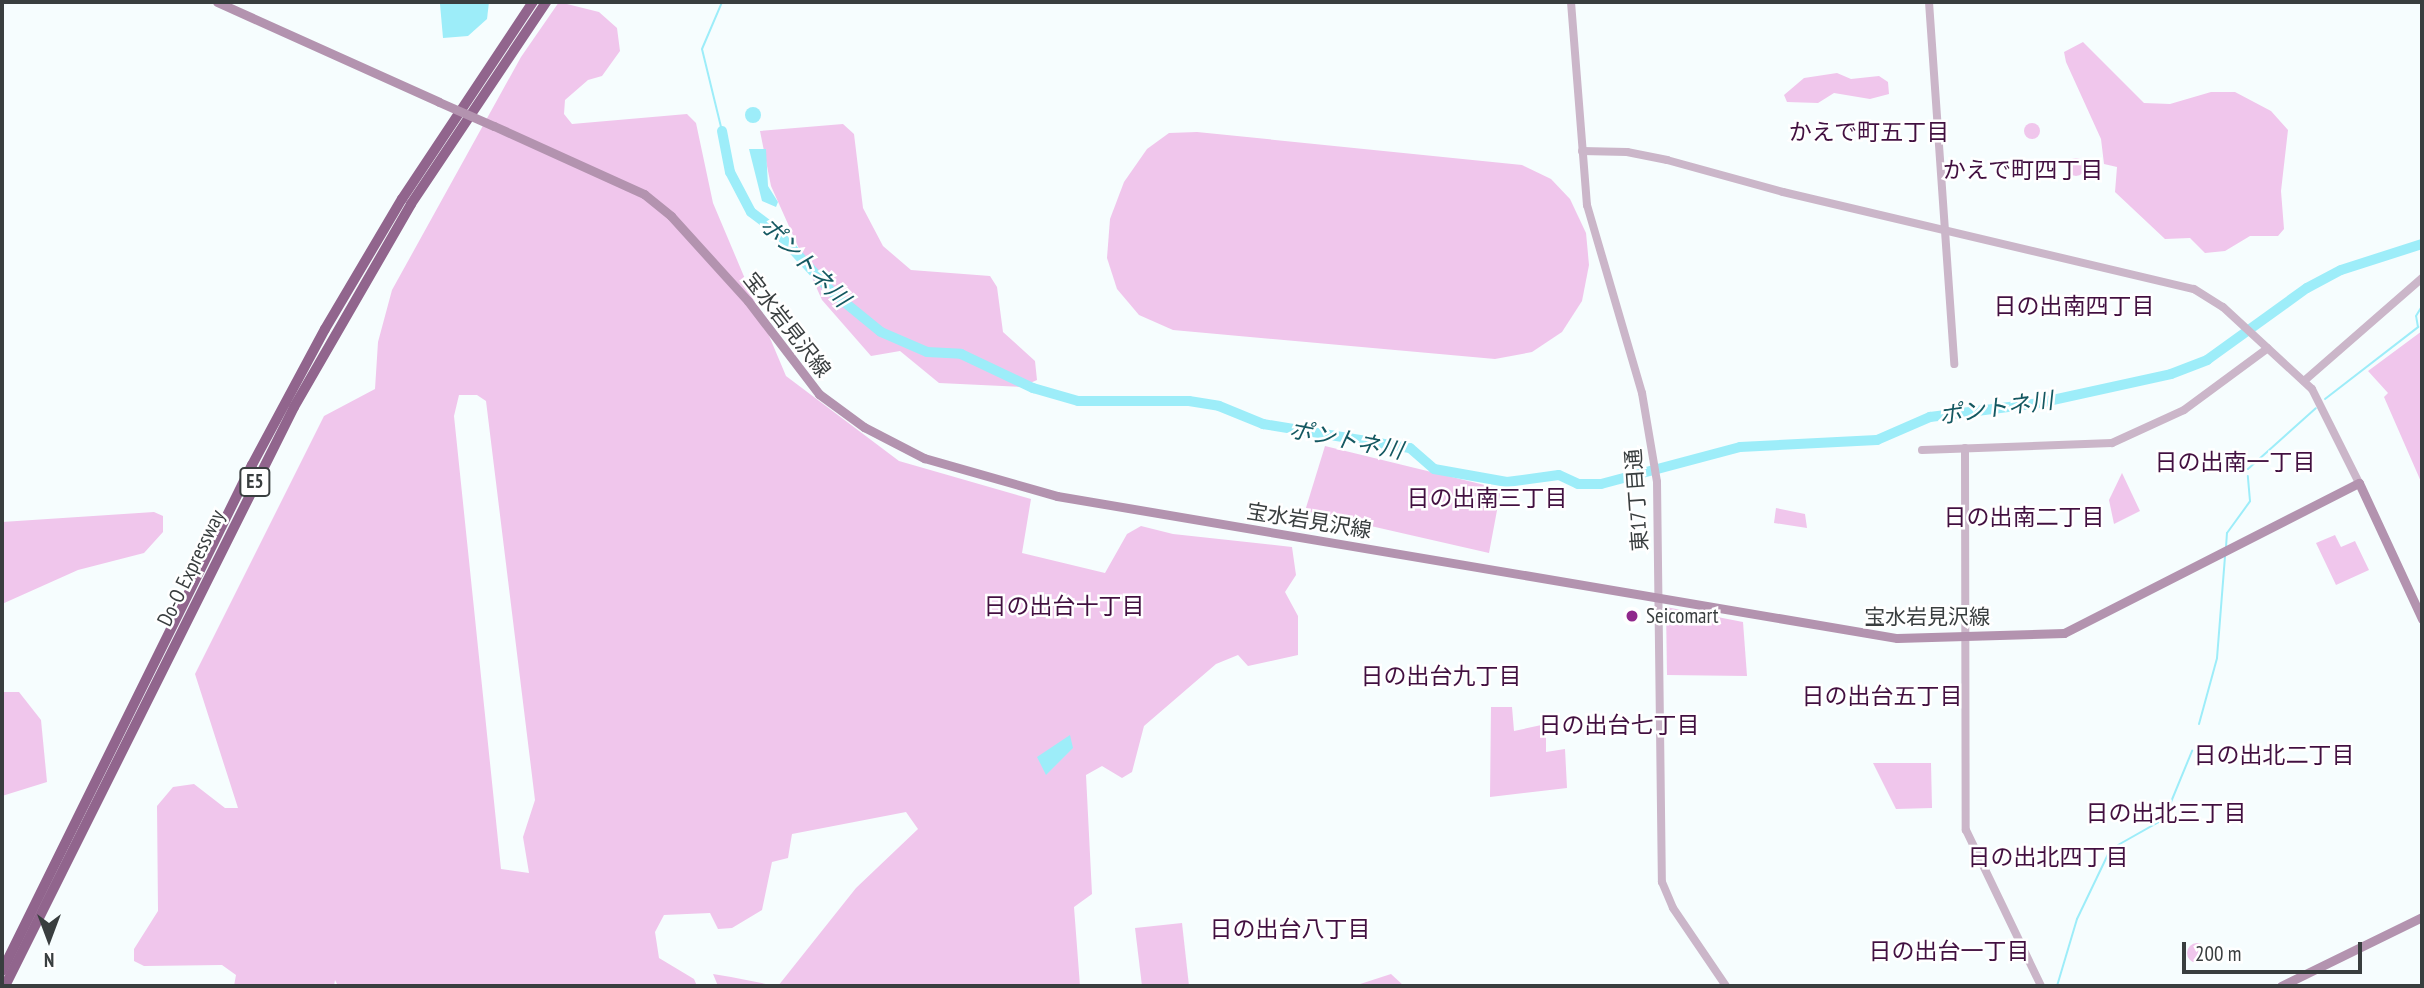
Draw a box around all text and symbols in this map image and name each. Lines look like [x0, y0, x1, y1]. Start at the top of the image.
district label: かえで町五丁目 [1789, 118, 1949, 146]
district label: かえで町四丁目 [1943, 156, 2103, 184]
water label: ポントネ川 [755, 212, 855, 312]
street label: 宝水岩見沢線 [738, 268, 836, 382]
district label: 日の出南四丁目 [1994, 292, 2154, 320]
water label: ポントネ川 [1937, 386, 2055, 430]
water label: ポントネ川 [1287, 415, 1405, 465]
street label: 東17丁目通 [1621, 448, 1653, 552]
district label: 日の出南一丁目 [2155, 448, 2315, 476]
road number: E5 [239, 467, 271, 498]
district label: 日の出南三丁目 [1407, 484, 1567, 512]
street label: 宝水岩見沢線 [1245, 499, 1373, 543]
district label: 日の出南二丁目 [1944, 503, 2104, 531]
street label: Do-O Expressway [152, 506, 230, 630]
district label: 日の出台十丁目 [984, 592, 1144, 620]
place label: Seicomart [1646, 603, 1719, 629]
street label: 宝水岩見沢線 [1864, 604, 1990, 630]
marker: Seicomart [1624, 608, 1640, 624]
district label: 日の出台九丁目 [1361, 662, 1521, 690]
district label: 日の出台五丁目 [1802, 682, 1962, 710]
district label: 日の出台七丁目 [1539, 711, 1699, 739]
district label: 日の出北二丁目 [2194, 741, 2354, 769]
district label: 日の出北三丁目 [2086, 799, 2246, 827]
district label: 日の出北四丁目 [1968, 843, 2128, 871]
north arrow [14, 904, 84, 974]
district label: 日の出台八丁目 [1210, 915, 1370, 943]
scale bar [2186, 928, 2366, 972]
district label: 日の出台一丁目 [1869, 937, 2029, 965]
text: 200 m [2195, 940, 2241, 967]
text: N [44, 948, 54, 972]

